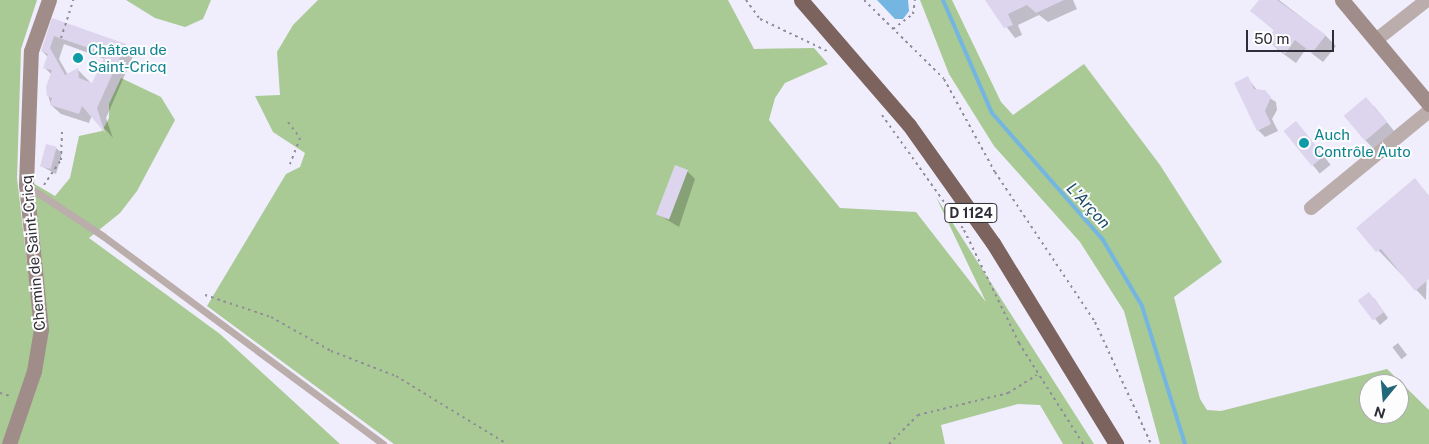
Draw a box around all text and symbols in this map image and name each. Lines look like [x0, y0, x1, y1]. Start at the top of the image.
scale bar [1249, 20, 1336, 52]
text: 50 m [1254, 30, 1289, 47]
place label: Château de Saint-Cricq [88, 40, 167, 75]
marker: Château de Saint-Cricq [72, 52, 84, 64]
place label: Auch Contrôle Auto [1314, 125, 1411, 160]
marker: Auch Contrôle Auto [1298, 137, 1310, 149]
street label: Chemin de Saint-Cricq [17, 174, 49, 332]
water label: L'Arçon [1062, 179, 1114, 233]
road number: D 1124 [944, 202, 998, 224]
north arrow [1359, 374, 1409, 424]
text: N [1372, 403, 1387, 422]

